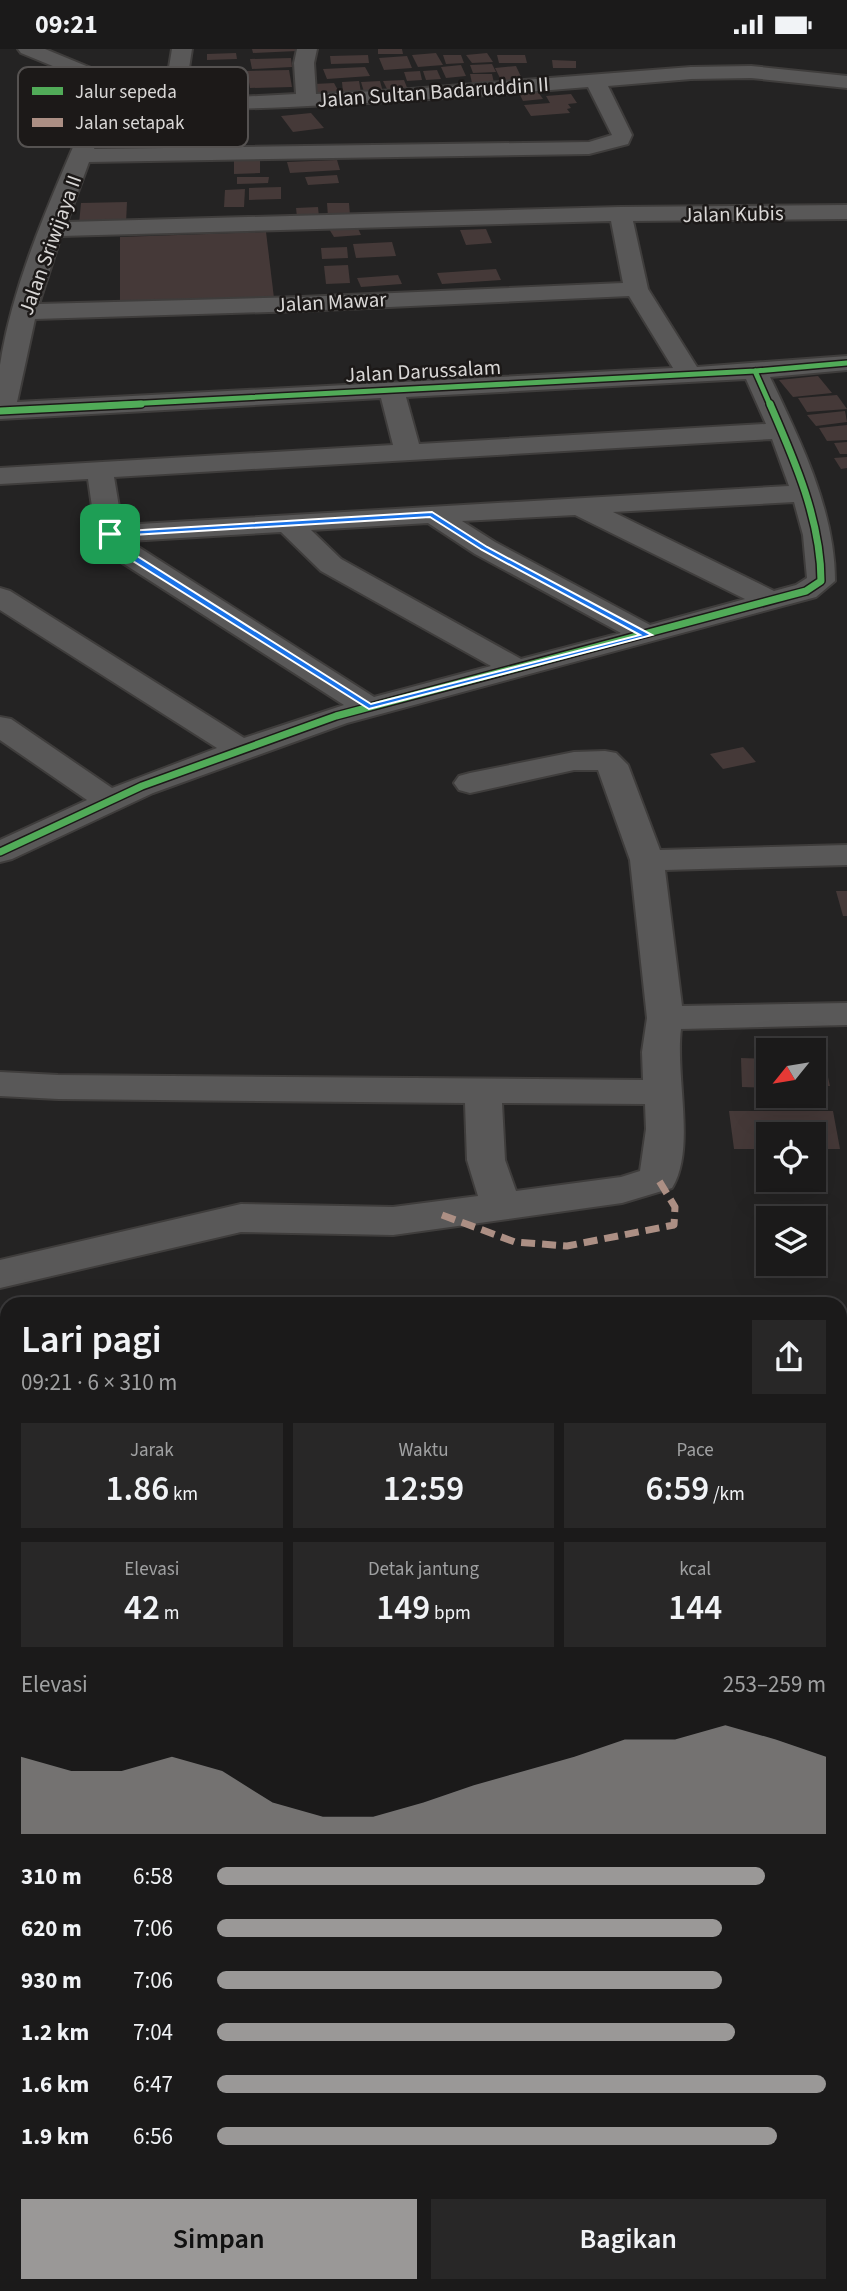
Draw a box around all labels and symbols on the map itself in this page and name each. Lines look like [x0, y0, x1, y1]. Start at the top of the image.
legend [18, 67, 248, 147]
street label: Jalan Sultan Badaruddin II [316, 69, 550, 115]
text: Jalur sepeda [75, 79, 177, 106]
text: Jalan setapak [75, 110, 185, 137]
street label: Jalan Sriwijaya II [11, 171, 89, 319]
street label: Jalan Kubis [682, 198, 784, 230]
street label: Jalan Mawar [275, 284, 388, 320]
street label: Jalan Darussalam [344, 352, 502, 390]
pin [80, 504, 140, 564]
north arrow [756, 1038, 826, 1108]

